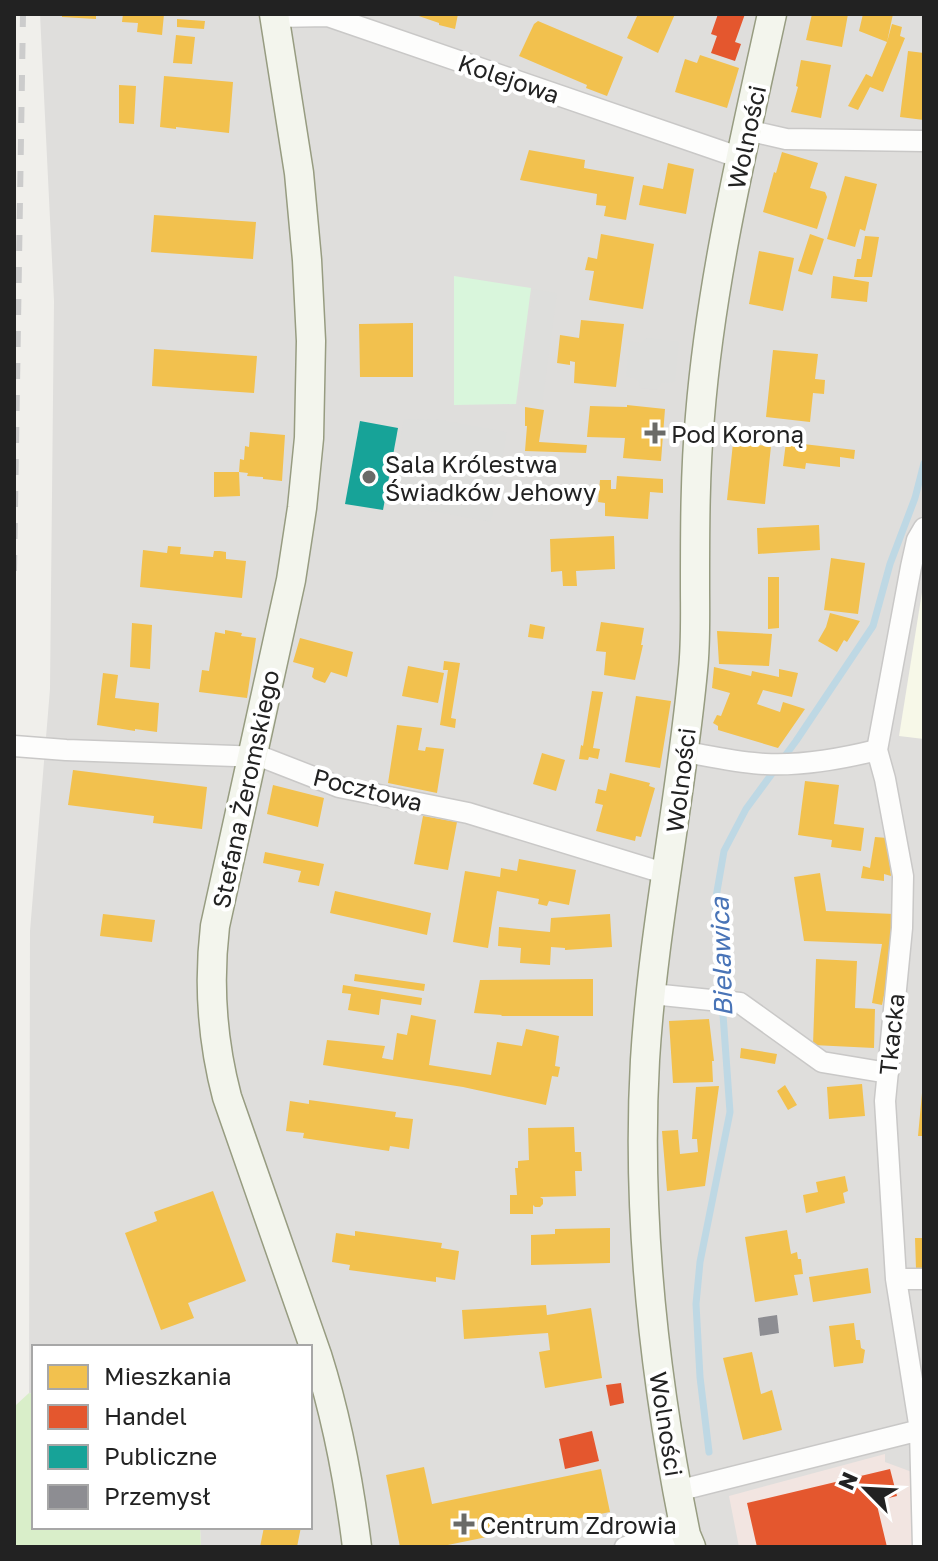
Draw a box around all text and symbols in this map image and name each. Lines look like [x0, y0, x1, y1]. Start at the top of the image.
street label: Kolejowa [455, 47, 563, 109]
street label: Wolności [721, 82, 771, 192]
place label: Pod Koroną [671, 419, 804, 448]
marker: Pod Koroną [646, 424, 664, 442]
place label: Sala Królestwa Świadków Jehowy [385, 449, 597, 506]
marker: Sala Królestwa Świadków Jehowy [360, 468, 378, 486]
street label: Stefana Żeromskiego [206, 667, 284, 911]
street label: Wolności [659, 726, 701, 834]
street label: Pocztowa [310, 761, 426, 817]
water label: Bielawica [703, 896, 739, 1017]
street label: Tkacka [872, 992, 910, 1076]
legend [32, 1345, 312, 1529]
text: Mieszkania [104, 1361, 232, 1390]
street label: Wolności [644, 1370, 690, 1478]
text: Handel [104, 1401, 187, 1430]
text: Publiczne [104, 1441, 217, 1470]
north arrow [826, 1449, 906, 1529]
text: N [832, 1468, 863, 1494]
text: Przemysł [104, 1481, 211, 1510]
place label: Centrum Zdrowia [480, 1510, 677, 1539]
marker: Centrum Zdrowia [455, 1515, 473, 1533]

